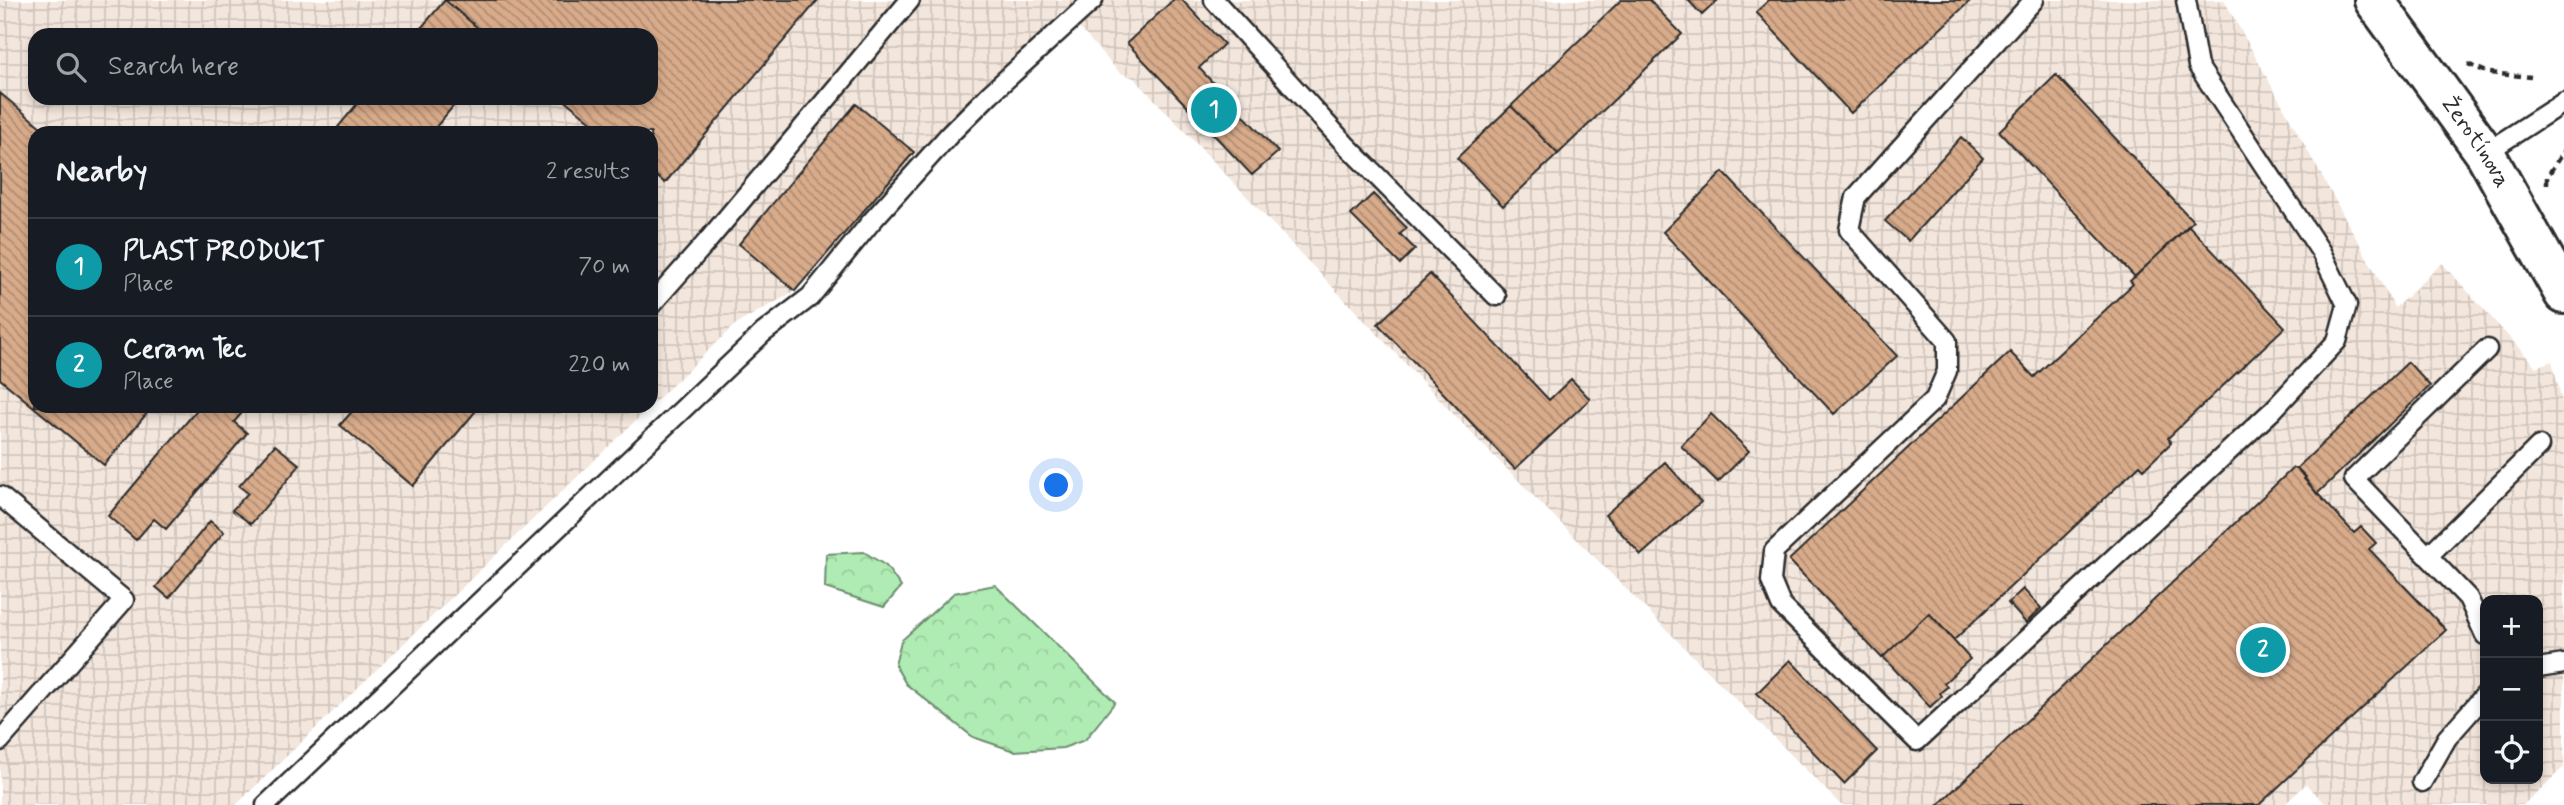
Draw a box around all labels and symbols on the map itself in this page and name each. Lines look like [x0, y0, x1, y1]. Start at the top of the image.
pin: 1 [1191, 84, 1237, 136]
street label: Žerotínova [2434, 91, 2517, 194]
your location [1039, 468, 1073, 502]
pin: 2 [2240, 624, 2286, 676]

